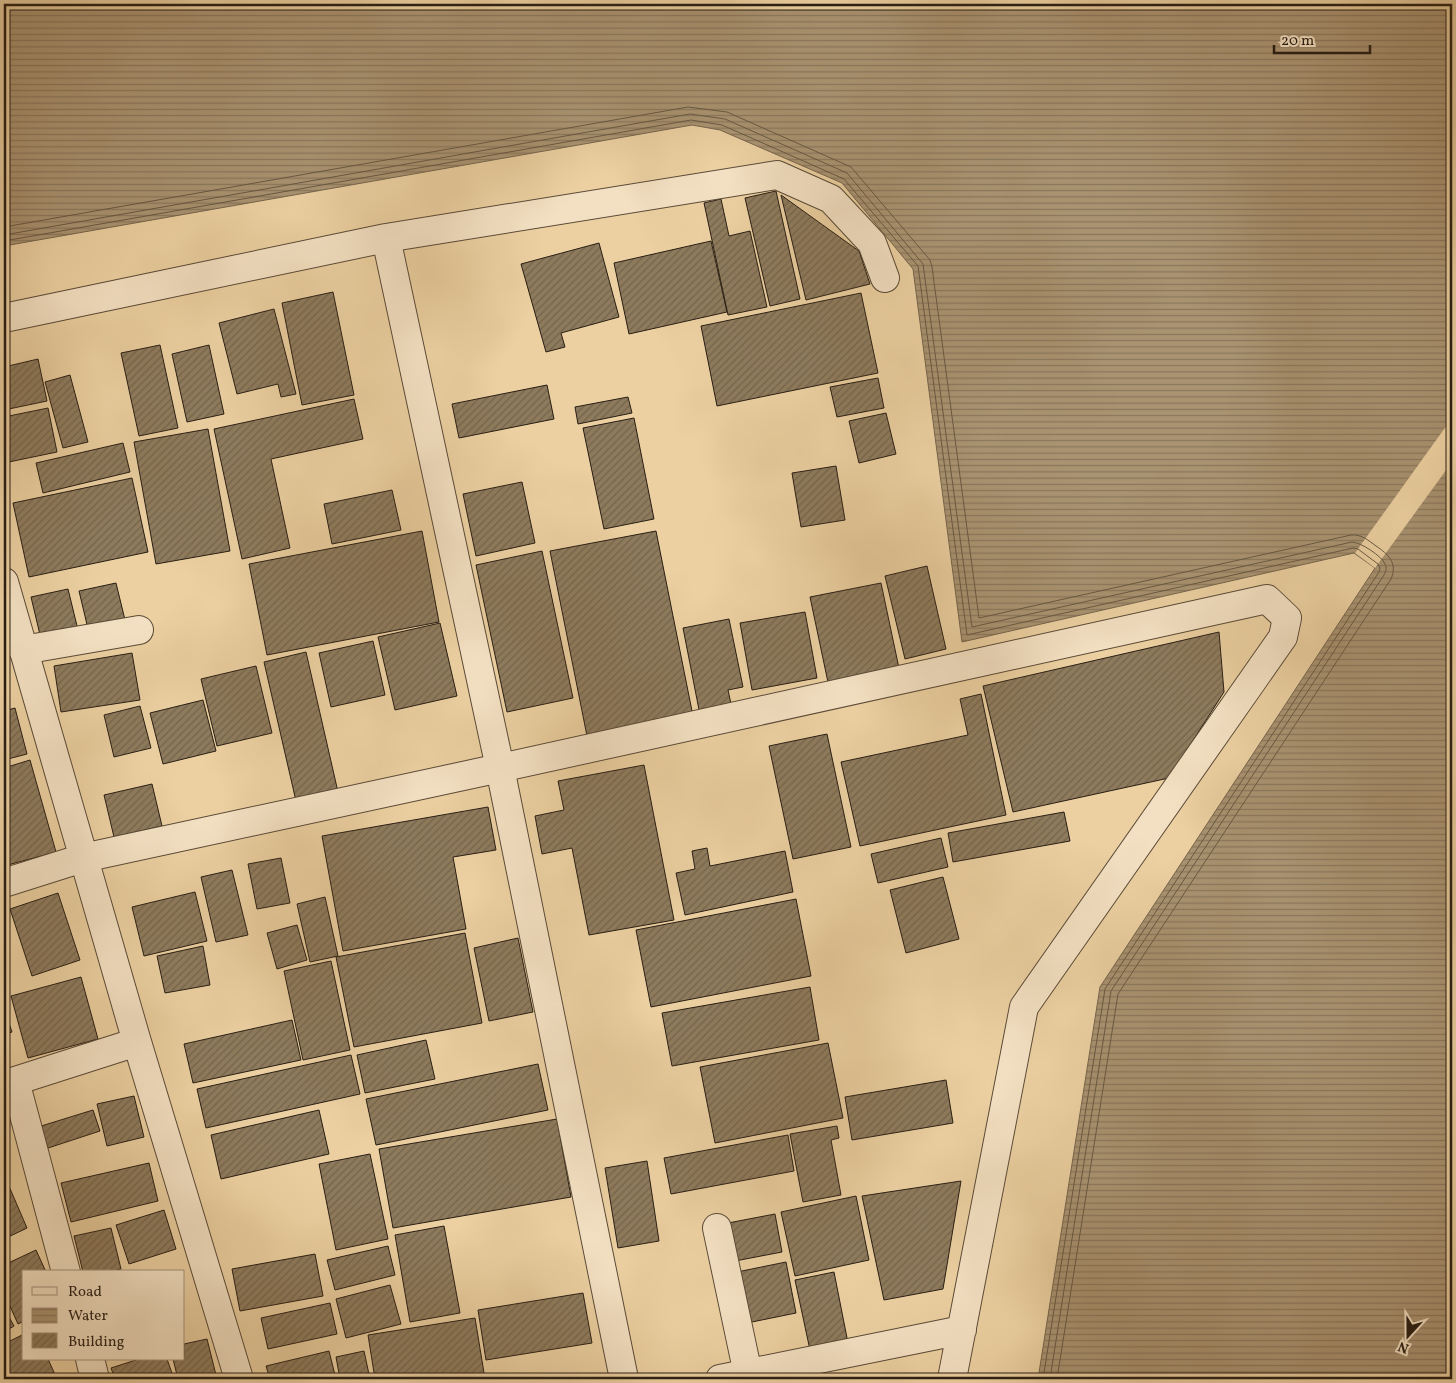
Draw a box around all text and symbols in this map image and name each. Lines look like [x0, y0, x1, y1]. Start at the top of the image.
scale bar [1274, 22, 1370, 54]
text: 20 m [1281, 31, 1314, 52]
legend [22, 1270, 185, 1360]
text: Road [68, 1282, 102, 1303]
text: Water [68, 1306, 108, 1327]
north arrow [1384, 1310, 1434, 1360]
text: Building [68, 1332, 125, 1353]
text: N [1396, 1336, 1412, 1357]

